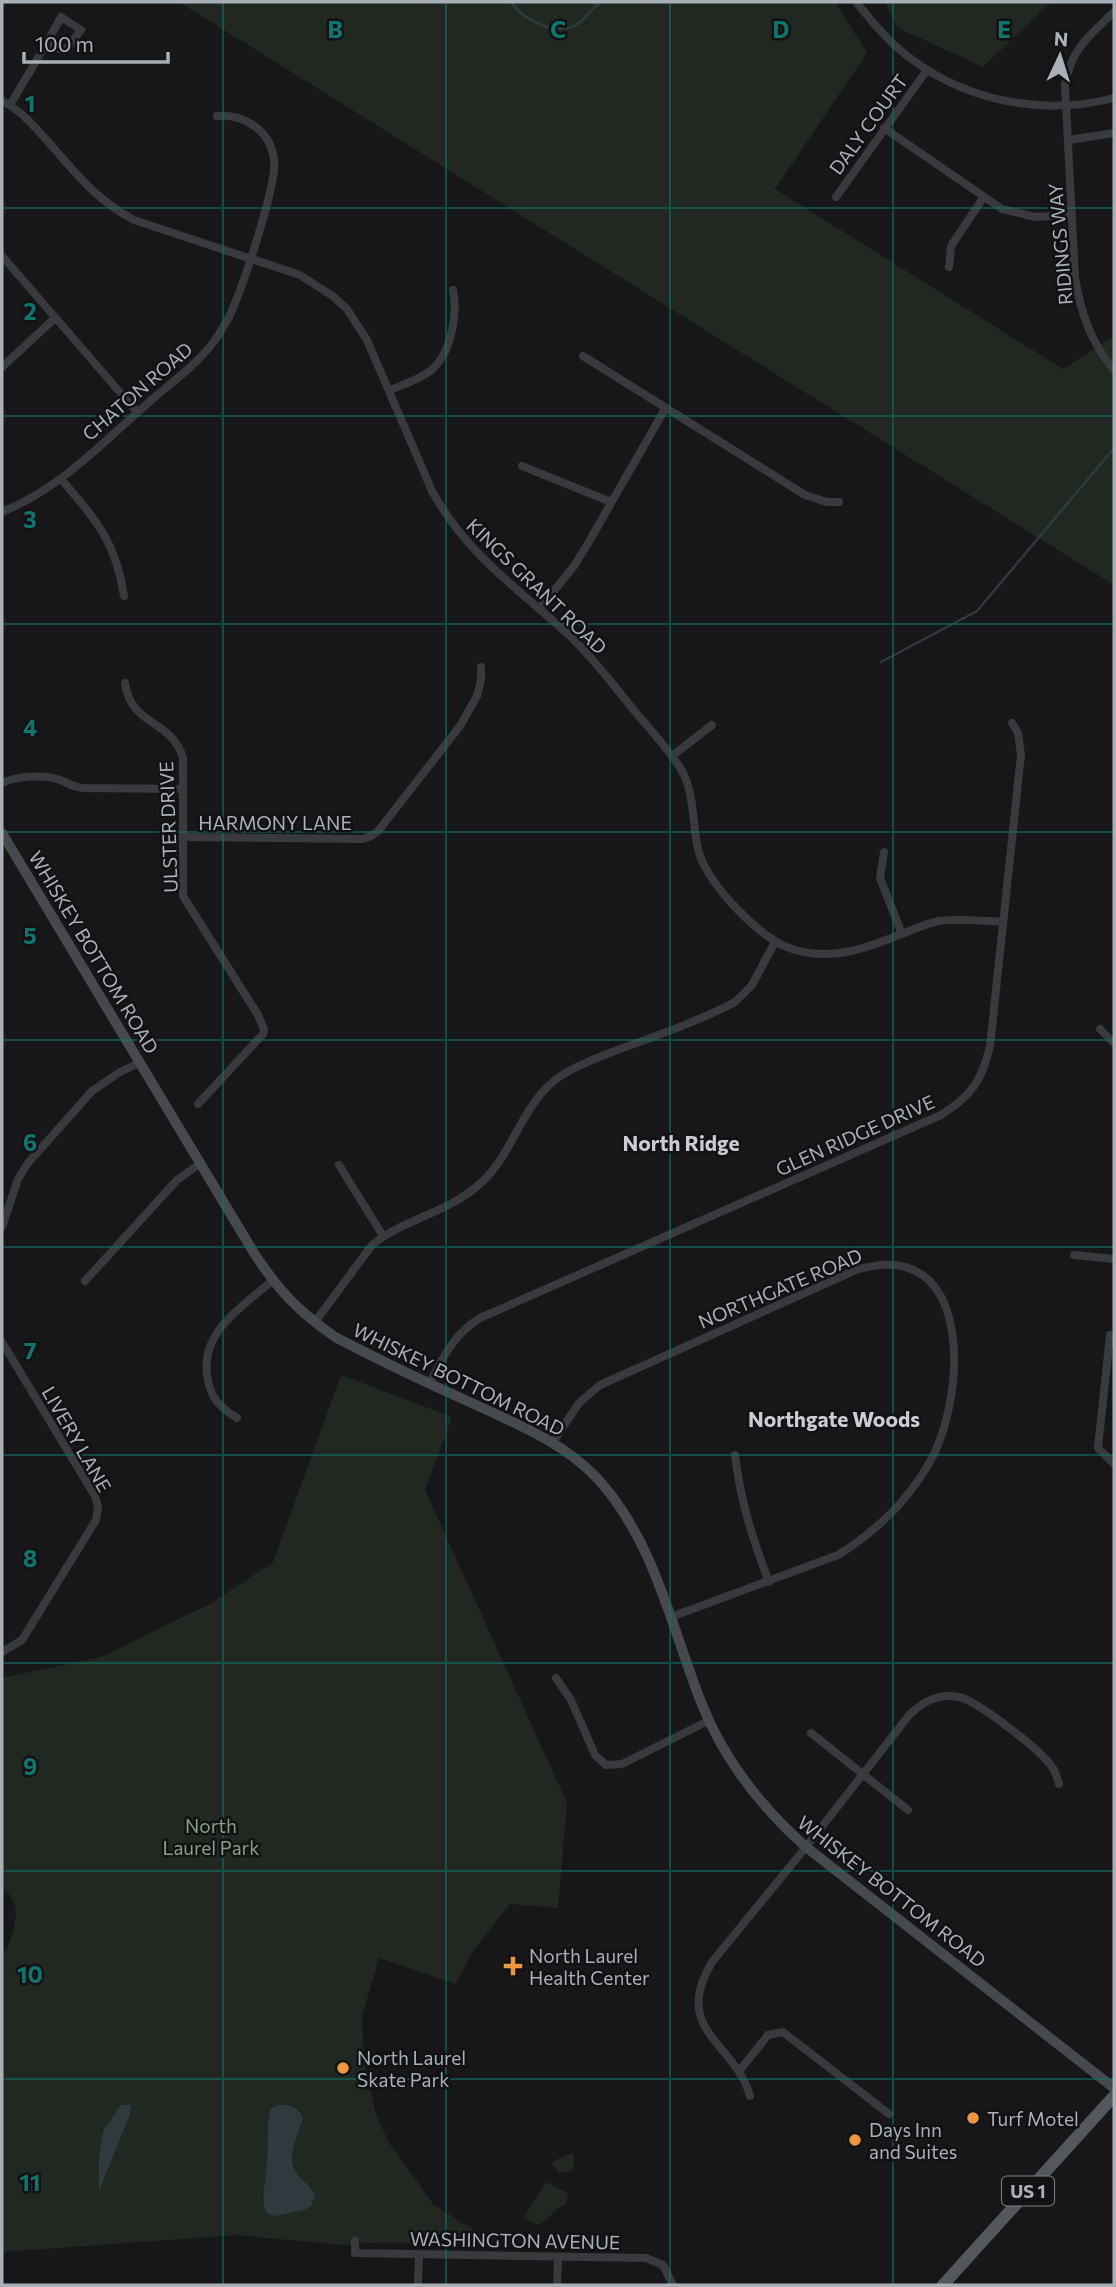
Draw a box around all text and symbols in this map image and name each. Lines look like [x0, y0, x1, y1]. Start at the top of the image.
text: B [327, 15, 343, 43]
text: C [550, 15, 566, 43]
text: D [773, 15, 790, 43]
text: E [997, 15, 1011, 43]
scale bar [24, 21, 168, 65]
north arrow [1025, 21, 1095, 91]
text: N [1053, 27, 1069, 51]
text: 100 m [35, 31, 94, 56]
street label: DALY COURT [824, 69, 912, 179]
text: 1 [25, 89, 35, 117]
street label: RIDINGS WAY [1043, 182, 1077, 306]
text: 2 [23, 297, 37, 325]
street label: CHATON ROAD [77, 337, 197, 445]
text: 3 [23, 505, 37, 533]
street label: KINGS GRANT ROAD [462, 513, 612, 659]
text: 4 [23, 713, 37, 741]
street label: ULSTER DRIVE [154, 761, 182, 893]
street label: HARMONY LANE [198, 811, 352, 834]
street label: WHISKEY BOTTOM ROAD [24, 846, 164, 1058]
text: 5 [23, 921, 37, 949]
street label: GLEN RIDGE DRIVE [772, 1090, 938, 1180]
text: 6 [23, 1128, 37, 1156]
district label: North Ridge [622, 1130, 740, 1155]
street label: NORTHGATE ROAD [695, 1243, 865, 1333]
street label: WHISKEY BOTTOM ROAD [349, 1318, 569, 1440]
text: 7 [24, 1336, 36, 1364]
street label: LIVERY LANE [37, 1382, 117, 1496]
district label: Northgate Woods [748, 1406, 920, 1431]
text: 8 [23, 1544, 37, 1572]
text: 9 [23, 1752, 37, 1780]
street label: WHISKEY BOTTOM ROAD [793, 1810, 991, 1972]
park label: North Laurel Park [163, 1814, 259, 1859]
place label: North Laurel Health Center [529, 1944, 650, 1989]
marker: North Laurel Health Center [503, 1956, 523, 1976]
text: 10 [17, 1960, 43, 1988]
place label: North Laurel Skate Park [357, 2046, 466, 2091]
marker: North Laurel Skate Park [335, 2060, 351, 2076]
place label: Turf Motel [987, 2107, 1079, 2130]
marker: Turf Motel [965, 2110, 981, 2126]
place label: Days Inn and Suites [869, 2118, 957, 2163]
marker: Days Inn and Suites [847, 2132, 863, 2148]
text: 11 [20, 2168, 40, 2196]
road number: US 1 [1002, 2176, 1054, 2206]
street label: WASHINGTON AVENUE [410, 2227, 620, 2253]

